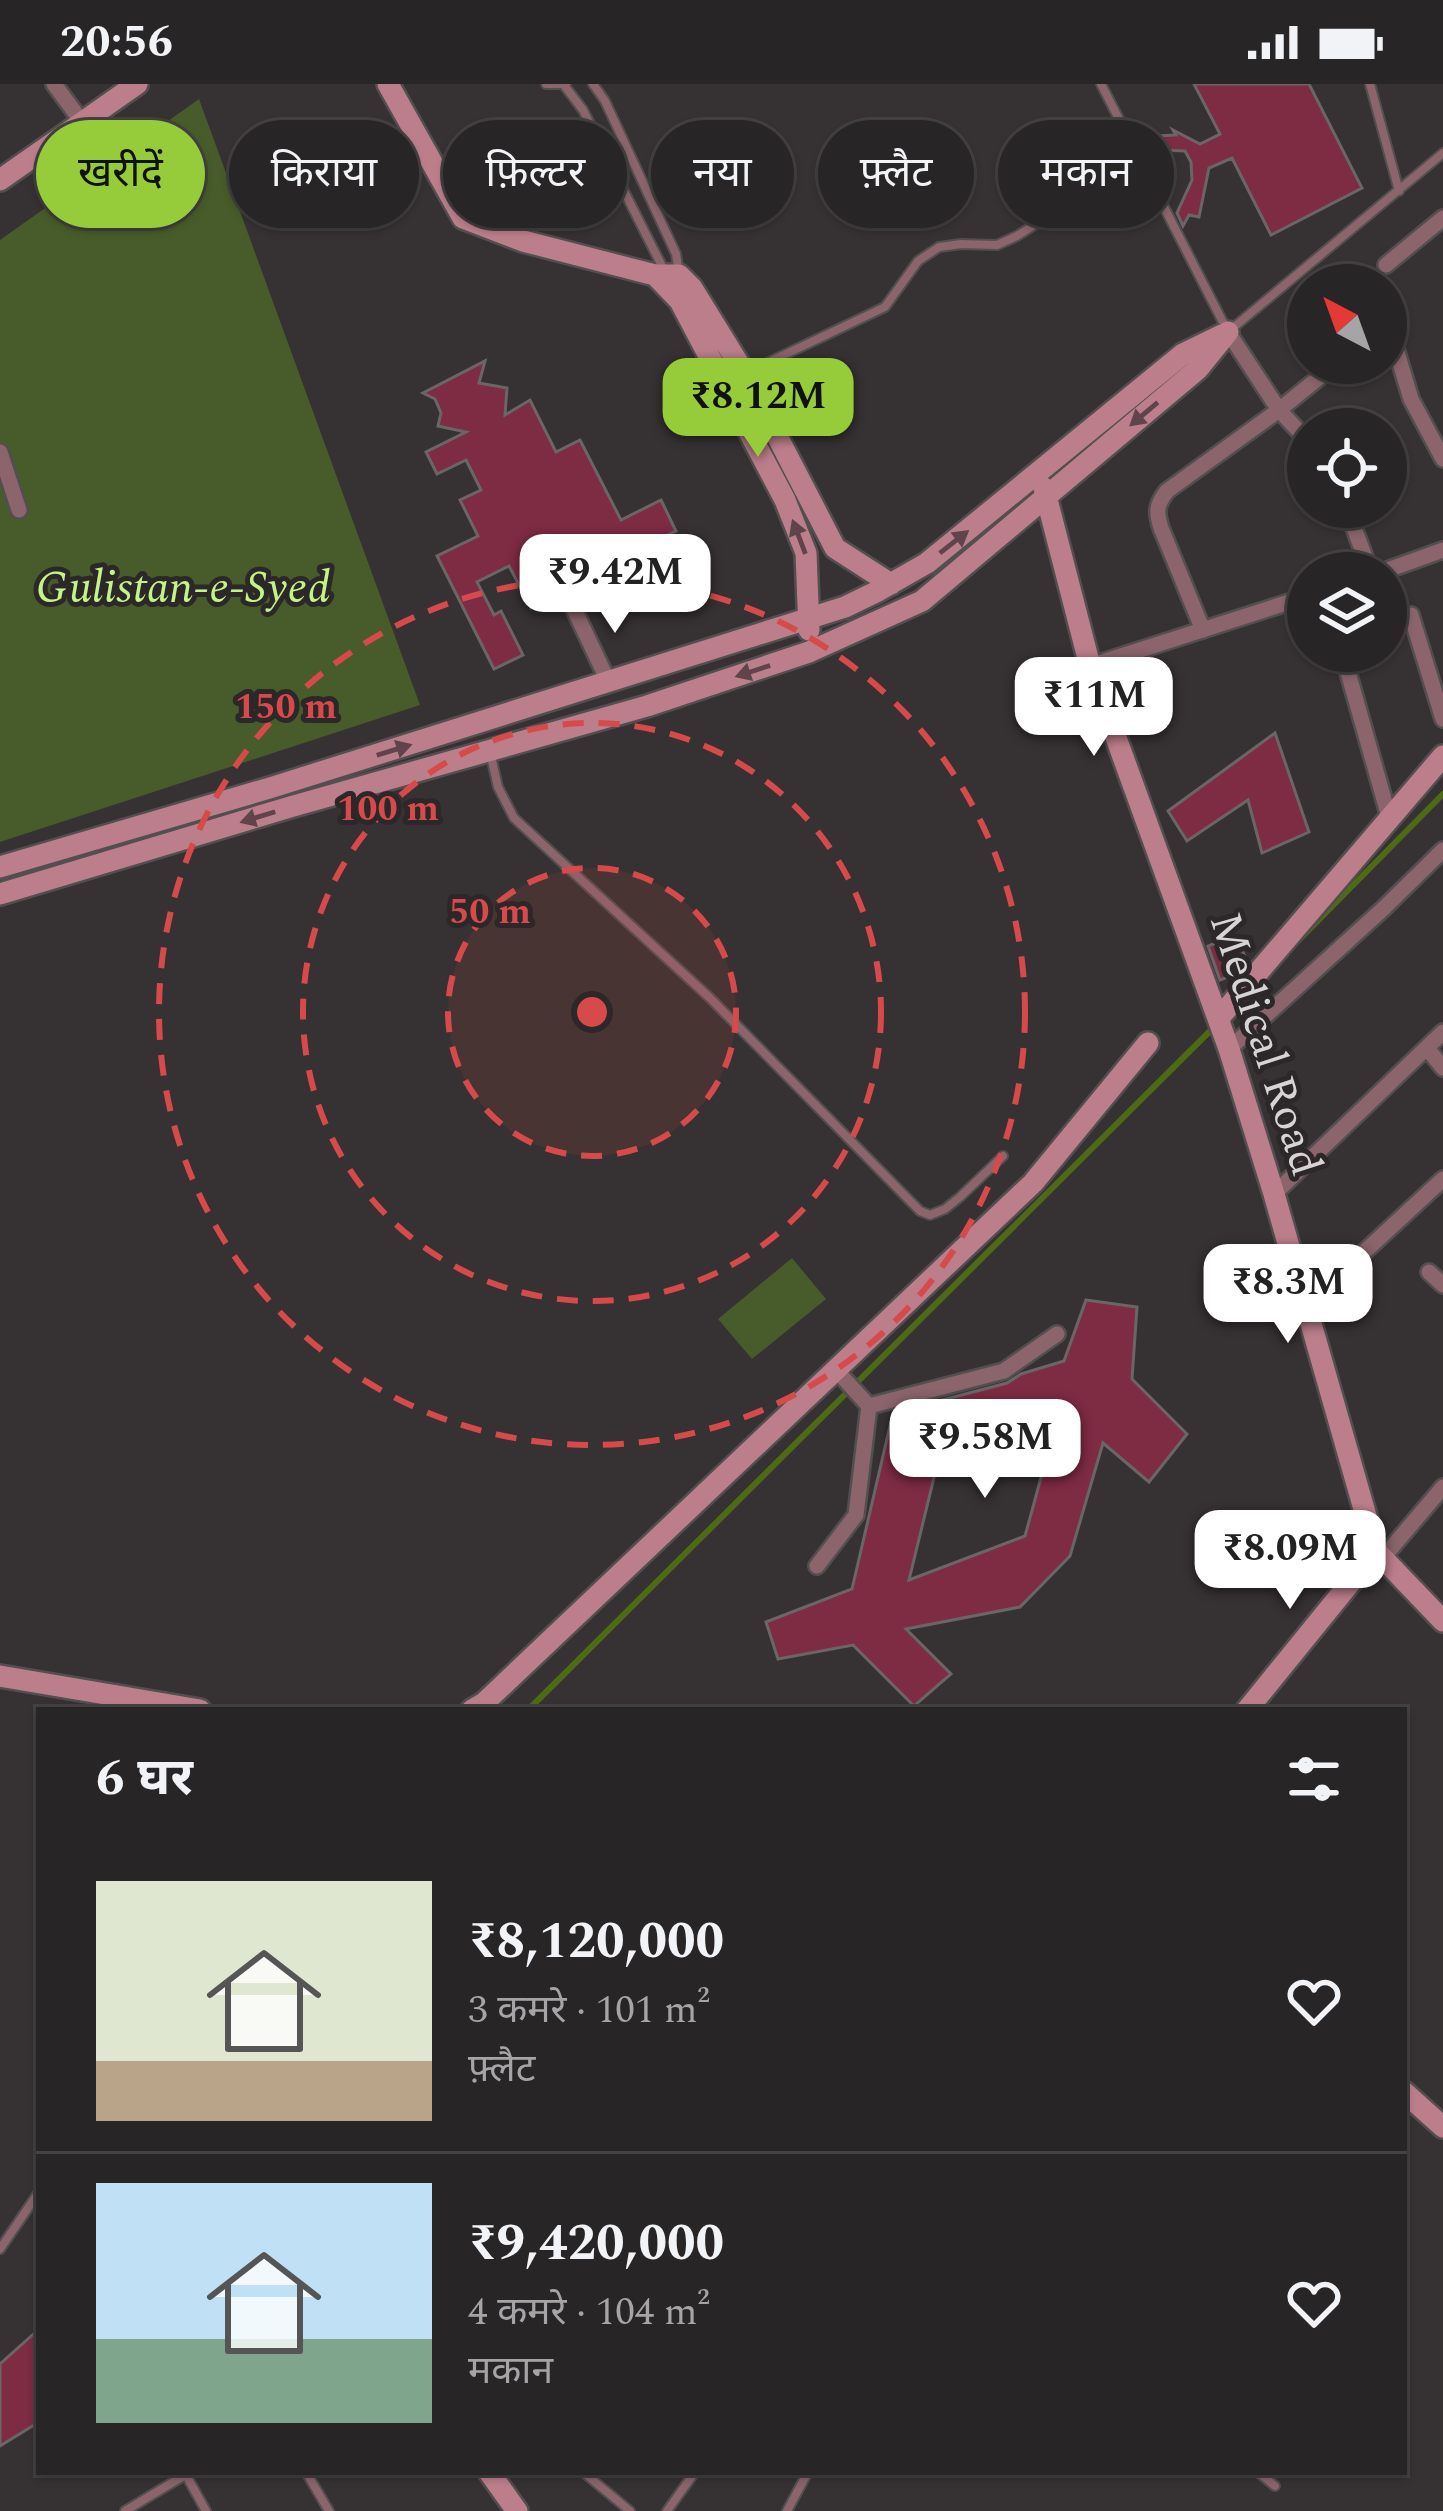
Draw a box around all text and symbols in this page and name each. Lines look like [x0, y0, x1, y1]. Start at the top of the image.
text: 20:56 [60, 8, 173, 77]
chip: खरीदें [36, 120, 205, 228]
chip: किराया [229, 120, 419, 228]
chip: फ़िल्टर [443, 120, 627, 228]
chip: नया [651, 120, 794, 228]
chip: फ़्लैट [818, 120, 974, 228]
chip: मकान [998, 120, 1174, 228]
north arrow [1287, 264, 1407, 384]
map controls [1287, 264, 1407, 672]
pin: ₹8.12M [660, 358, 856, 460]
text: ₹8.12M [690, 367, 826, 426]
one-way arrow [1129, 400, 1160, 426]
button: locate [1287, 408, 1407, 528]
one-way arrow [789, 518, 808, 554]
one-way arrow [938, 530, 969, 555]
pin: ₹9.42M [517, 534, 713, 636]
text: ₹9.42M [547, 543, 683, 602]
button: layers [1287, 552, 1407, 672]
park label: Gulistan-e-Syed [36, 554, 330, 623]
pin: ₹11M [1023, 657, 1165, 759]
one-way arrow [735, 663, 771, 681]
text: ₹11M [1042, 666, 1146, 725]
text: 150 m [235, 680, 337, 735]
one-way arrow [376, 740, 413, 758]
text: 100 m [337, 782, 439, 837]
one-way arrow [239, 809, 276, 827]
text: 50 m [449, 885, 531, 940]
street label: Medical Road [1190, 903, 1340, 1185]
centre of rings [571, 991, 613, 1033]
pin: ₹8.3M [1204, 1244, 1372, 1346]
text: ₹8.3M [1231, 1253, 1345, 1312]
pin: ₹9.58M [887, 1399, 1083, 1501]
text: ₹9.58M [917, 1408, 1053, 1467]
pin: ₹8.09M [1192, 1510, 1388, 1612]
text: ₹8.09M [1222, 1519, 1358, 1578]
text: 6 घर [96, 1740, 193, 1818]
icon: filters [1281, 1746, 1347, 1812]
text: ₹8,120,000 [468, 1903, 724, 1981]
icon: home [192, 1929, 336, 2073]
icon: heart [1281, 1968, 1347, 2034]
text: 3 कमरे · 101 m² [468, 1981, 710, 2040]
text: फ़्लैट [468, 2040, 535, 2099]
text: ₹9,420,000 [468, 2205, 724, 2283]
icon: home [192, 2231, 336, 2375]
icon: heart [1281, 2270, 1347, 2336]
text: 4 कमरे · 104 m² [468, 2283, 710, 2342]
text: मकान [468, 2342, 553, 2401]

